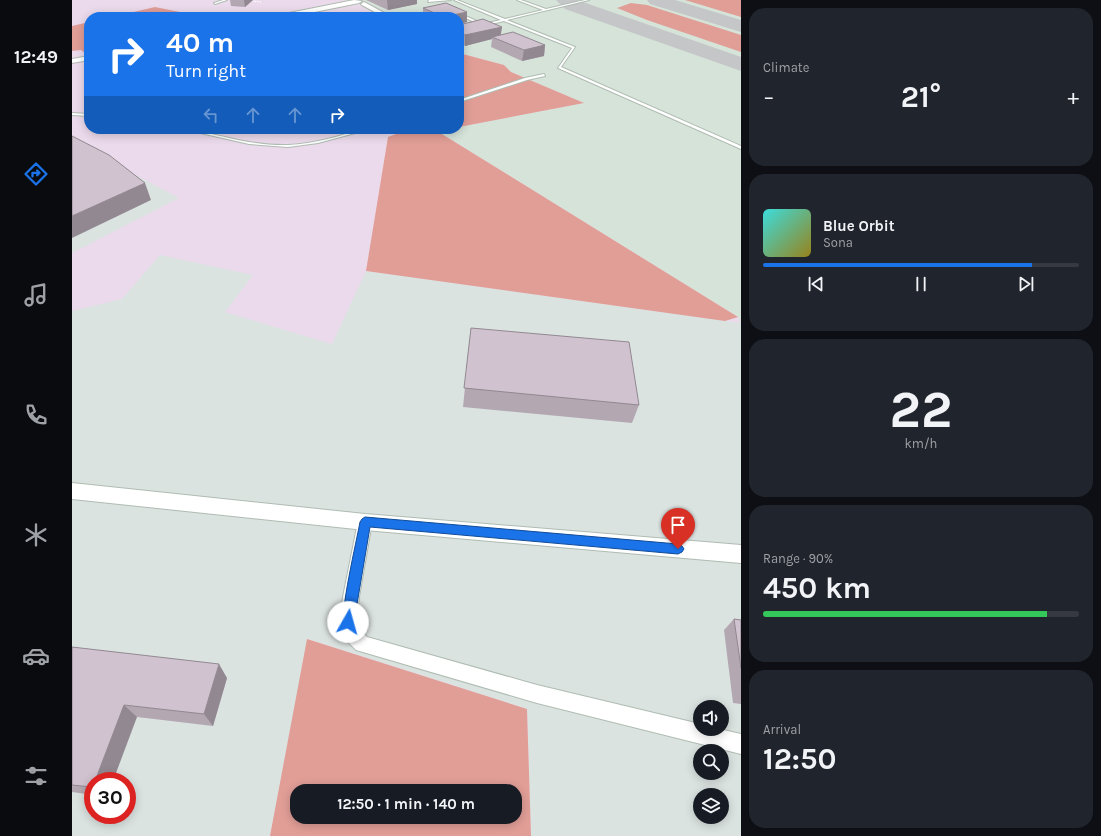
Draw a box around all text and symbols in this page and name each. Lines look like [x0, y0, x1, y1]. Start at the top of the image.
text: 40 m [166, 26, 234, 59]
icon: right [100, 28, 152, 80]
text: 12:49 [14, 46, 58, 68]
text: Turn right [166, 60, 246, 82]
text: Climate [763, 60, 809, 75]
text: 21° [901, 79, 941, 115]
text: − [763, 84, 775, 110]
text: + [1067, 84, 1079, 110]
icon: left [200, 104, 222, 126]
icon: ahead [242, 104, 264, 126]
icon: ahead [284, 104, 306, 126]
icon: right [326, 104, 348, 126]
icon: directions [22, 160, 50, 188]
text: Blue Orbit [823, 217, 895, 235]
text: Sona [823, 235, 853, 250]
icon: previous [805, 273, 827, 295]
icon: pause [910, 273, 932, 295]
icon: next [1015, 273, 1037, 295]
icon: music [22, 281, 50, 309]
text: 22 [890, 379, 952, 440]
icon: phone [22, 401, 50, 429]
text: km/h [905, 436, 937, 451]
pin [661, 508, 695, 549]
icon: arrive [667, 514, 689, 536]
icon: climate [22, 521, 50, 549]
text: Range · 90% [763, 551, 833, 566]
text: 450 km [763, 570, 871, 606]
position arrow [327, 601, 369, 643]
icon: car [22, 642, 50, 670]
map controls [693, 700, 729, 824]
button: sound [693, 700, 729, 736]
text: Arrival [763, 722, 801, 737]
text: 12:50 [763, 741, 836, 777]
button: search [693, 744, 729, 780]
icon: filters [22, 762, 50, 790]
speed limit sign: 30 [84, 772, 136, 824]
button: layers [693, 788, 729, 824]
text: 12:50 · 1 min · 140 m [337, 795, 475, 813]

